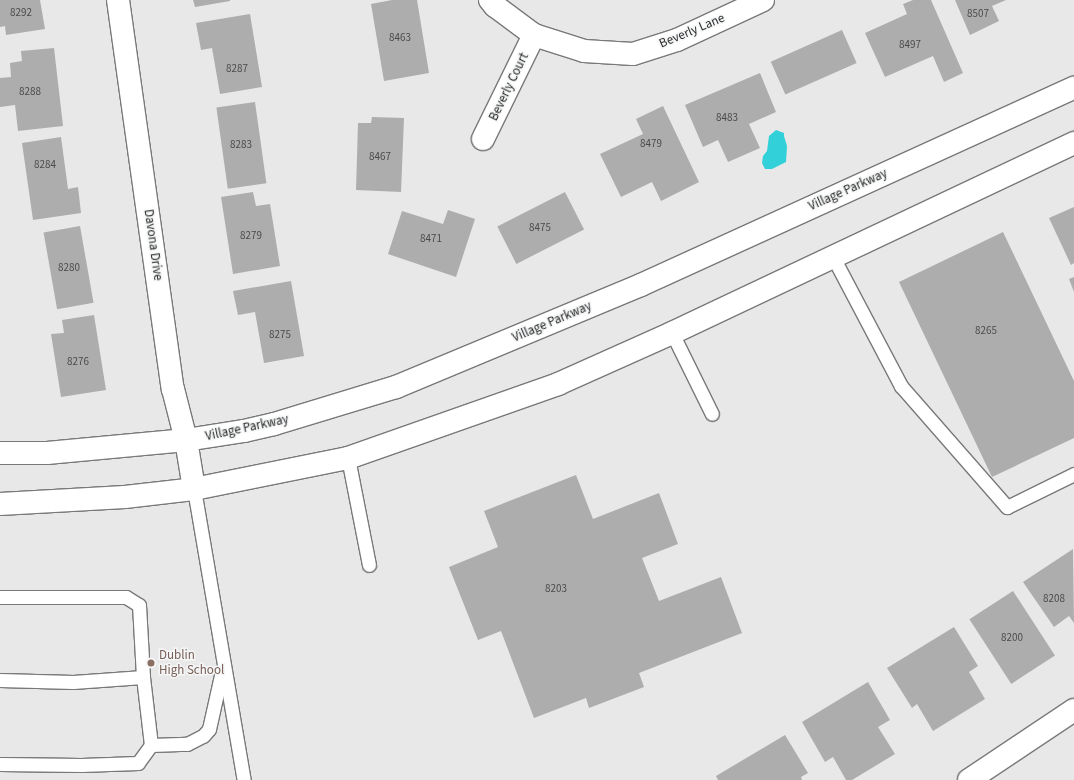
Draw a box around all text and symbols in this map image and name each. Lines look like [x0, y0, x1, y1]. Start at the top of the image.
house number: 8292 [10, 6, 32, 20]
house number: 8507 [967, 7, 989, 21]
street label: Beverly Lane [657, 10, 727, 52]
house number: 8463 [389, 31, 411, 45]
house number: 8497 [899, 38, 921, 52]
street label: Beverly Court [486, 51, 532, 123]
house number: 8287 [226, 62, 248, 76]
house number: 8288 [19, 85, 41, 99]
house number: 8483 [716, 111, 738, 125]
house number: 8479 [640, 137, 662, 151]
house number: 8283 [230, 138, 252, 152]
house number: 8467 [369, 150, 391, 164]
house number: 8284 [34, 158, 56, 172]
street label: Village Parkway [806, 166, 890, 214]
street label: Davona Drive [140, 208, 166, 282]
house number: 8475 [529, 221, 551, 235]
house number: 8279 [240, 229, 262, 243]
house number: 8471 [420, 232, 442, 246]
house number: 8280 [58, 261, 80, 275]
street label: Village Parkway [510, 298, 594, 346]
house number: 8265 [975, 324, 997, 338]
house number: 8275 [269, 328, 291, 342]
house number: 8276 [67, 355, 89, 369]
street label: Village Parkway [204, 412, 290, 444]
house number: 8203 [545, 582, 567, 596]
house number: 8208 [1043, 592, 1065, 606]
house number: 8200 [1001, 631, 1023, 645]
place label: Dublin High School [159, 648, 224, 679]
marker: Dublin High School [146, 658, 156, 668]

